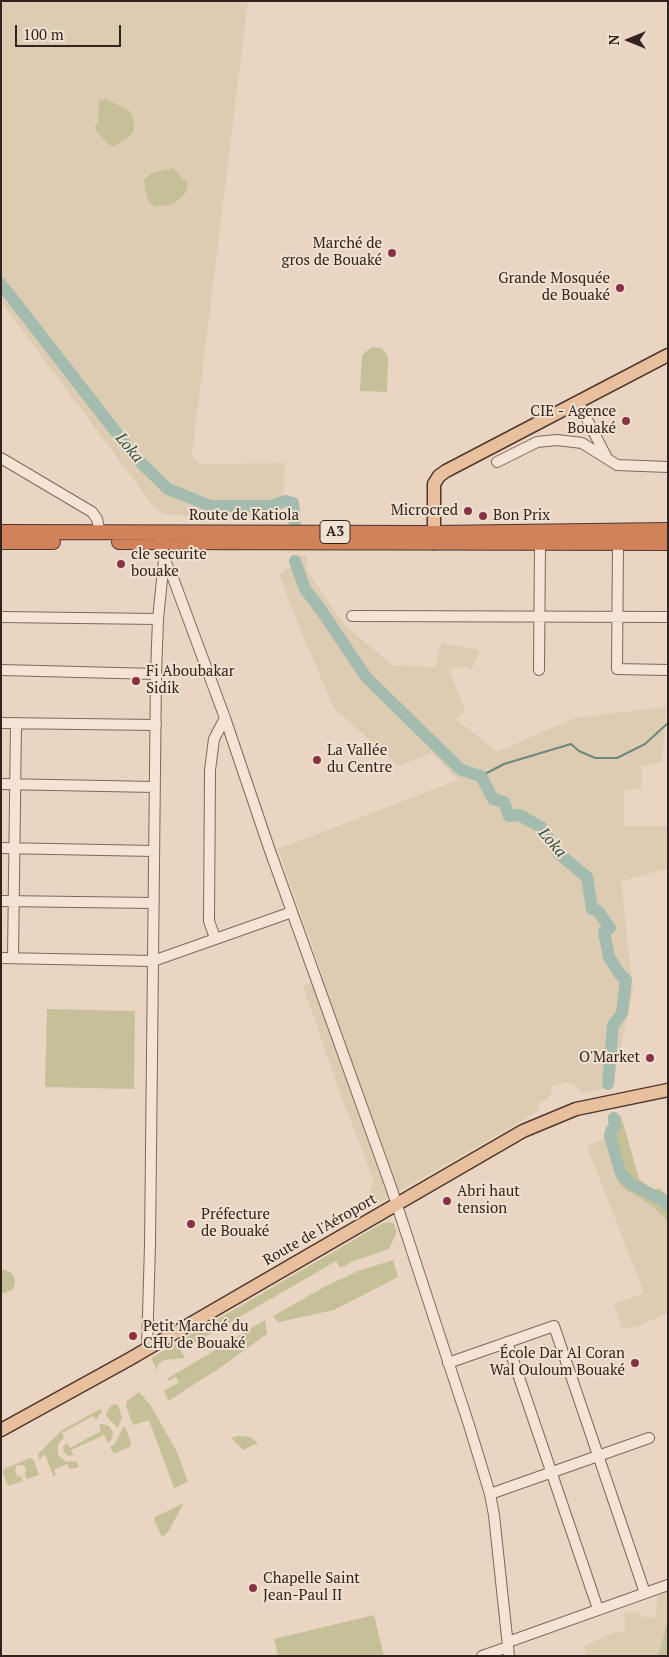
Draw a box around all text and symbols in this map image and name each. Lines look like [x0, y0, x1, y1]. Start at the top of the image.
scale bar [18, 15, 124, 47]
north arrow [604, 15, 654, 65]
text: 100 m [23, 24, 64, 44]
text: N [604, 35, 623, 45]
place label: Marché de gros de Bouaké [282, 235, 382, 270]
marker: Marché de gros de Bouaké [386, 247, 398, 259]
place label: Grande Mosquée de Bouaké [498, 270, 610, 305]
marker: Grande Mosquée de Bouaké [614, 282, 626, 294]
place label: CIE - Agence Bouaké [530, 403, 616, 438]
marker: CIE - Agence Bouaké [620, 415, 632, 427]
water label: Loka [111, 429, 147, 467]
place label: Microcred [391, 502, 458, 520]
marker: Microcred [462, 505, 474, 517]
street label: Route de Katiola [189, 507, 299, 525]
place label: Bon Prix [493, 507, 550, 525]
marker: Bon Prix [477, 510, 489, 522]
road number: A3 [320, 520, 350, 544]
place label: cle securite bouake [131, 546, 207, 581]
marker: cle securite bouake [115, 558, 127, 570]
place label: Fi Aboubakar Sidik [146, 663, 234, 698]
marker: Fi Aboubakar Sidik [130, 675, 142, 687]
place label: La Vallée du Centre [327, 742, 392, 777]
marker: La Vallée du Centre [311, 754, 323, 766]
water label: Loka [534, 824, 570, 862]
place label: O'Market [579, 1049, 640, 1067]
marker: O'Market [644, 1052, 656, 1064]
place label: Abri haut tension [457, 1183, 520, 1218]
street label: Route de l'Aéroport [260, 1190, 380, 1270]
marker: Abri haut tension [441, 1195, 453, 1207]
place label: Préfecture de Bouaké [201, 1206, 270, 1241]
marker: Préfecture de Bouaké [185, 1218, 197, 1230]
place label: Petit Marché du CHU de Bouaké [143, 1318, 249, 1353]
marker: Petit Marché du CHU de Bouaké [127, 1330, 139, 1342]
place label: École Dar Al Coran Wal Ouloum Bouaké [490, 1345, 625, 1380]
marker: École Dar Al Coran Wal Ouloum Bouaké [629, 1357, 641, 1369]
place label: Chapelle Saint Jean-Paul II [263, 1570, 360, 1605]
marker: Chapelle Saint Jean-Paul II [247, 1582, 259, 1594]

